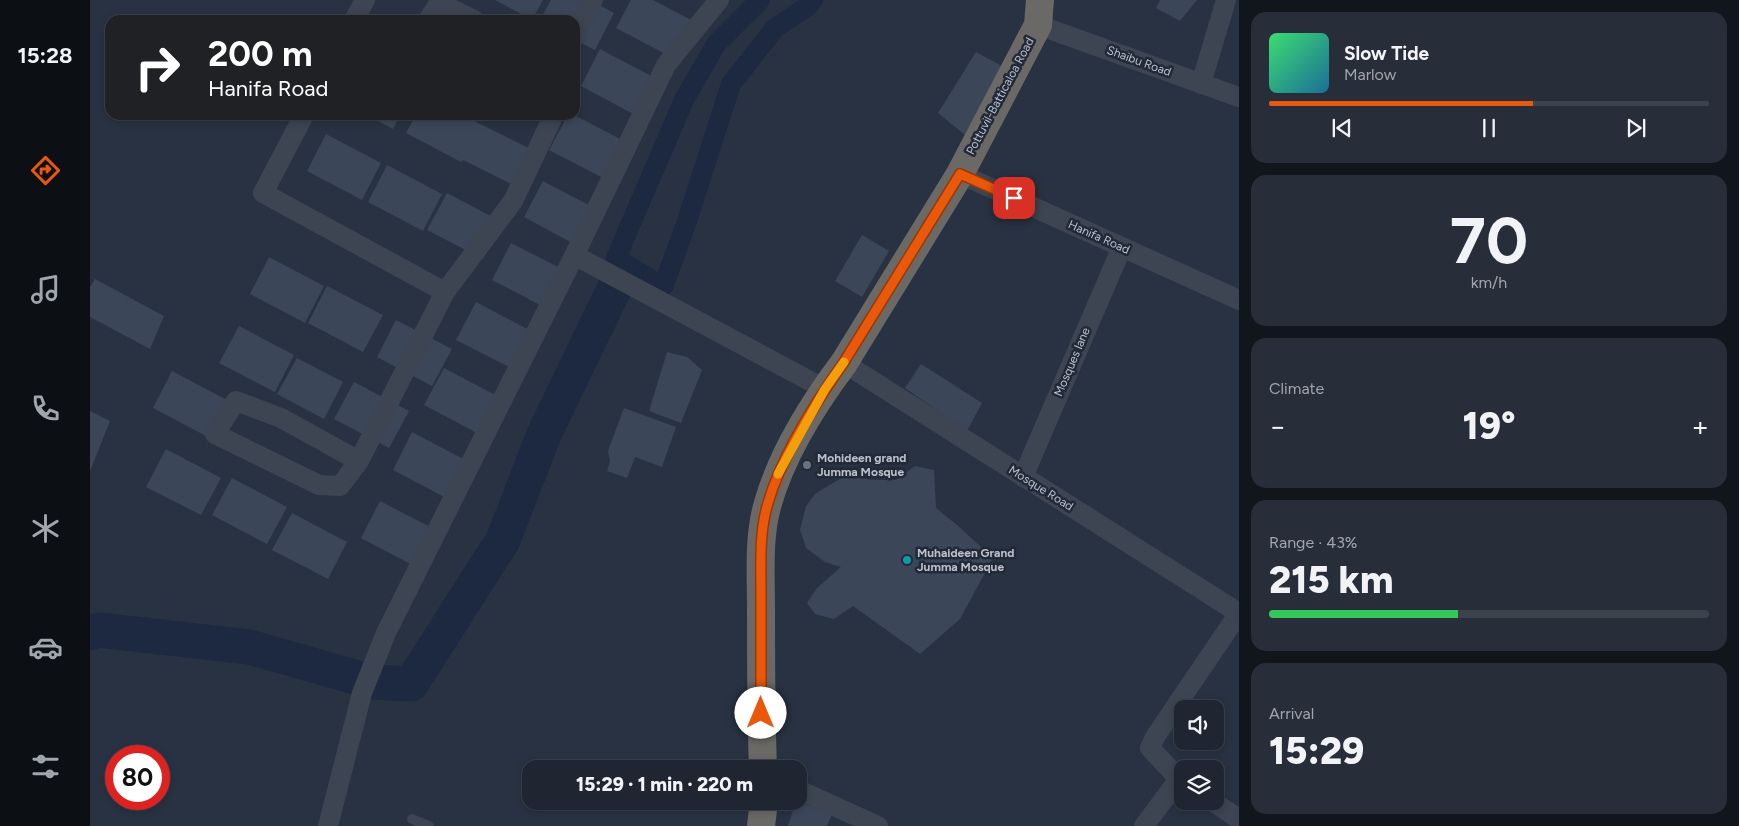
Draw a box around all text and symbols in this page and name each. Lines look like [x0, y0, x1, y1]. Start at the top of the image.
text: 200 m [208, 33, 312, 75]
icon: right [125, 35, 190, 100]
street label: Pottuvil-Batticaloa Road [963, 35, 1037, 157]
text: 15:28 [18, 42, 72, 69]
text: Slow Tide [1344, 42, 1429, 65]
street label: Shaibu Road [1105, 43, 1173, 79]
text: Marlow [1344, 65, 1396, 84]
text: Hanifa Road [208, 75, 328, 102]
icon: previous [1328, 114, 1356, 142]
icon: pause [1475, 114, 1503, 142]
icon: next [1622, 114, 1650, 142]
icon: directions [28, 153, 63, 188]
pin [993, 177, 1035, 219]
icon: arrive [1000, 184, 1028, 212]
text: 70 [1450, 201, 1528, 279]
street label: Hanifa Road [1066, 217, 1132, 257]
icon: music [28, 272, 63, 307]
text: km/h [1471, 273, 1507, 292]
street label: Mosques lane [1051, 325, 1093, 399]
text: Climate [1269, 379, 1324, 398]
icon: phone [28, 391, 63, 426]
text: 19° [1462, 403, 1516, 449]
text: − [1269, 409, 1286, 443]
text: + [1692, 409, 1709, 443]
place label: Mohideen grand Jumma Mosque [817, 451, 906, 479]
marker: Mohideen grand Jumma Mosque [801, 459, 813, 471]
street label: Mosque Road [1006, 463, 1076, 513]
icon: climate [28, 511, 63, 546]
text: Range · 43% [1269, 533, 1357, 552]
place label: Muhaideen Grand Jumma Mosque [917, 546, 1014, 574]
marker: Muhaideen Grand Jumma Mosque [901, 554, 913, 566]
text: 215 km [1269, 557, 1393, 603]
icon: car [28, 630, 63, 665]
position arrow [734, 686, 786, 738]
map controls [1174, 700, 1224, 810]
button: sound [1174, 700, 1224, 750]
text: Arrival [1269, 704, 1314, 723]
text: 15:29 [1269, 728, 1364, 774]
speed limit sign: 80 [105, 745, 170, 810]
icon: filters [28, 749, 63, 784]
button: layers [1174, 760, 1224, 810]
text: 15:29 · 1 min · 220 m [576, 773, 753, 796]

